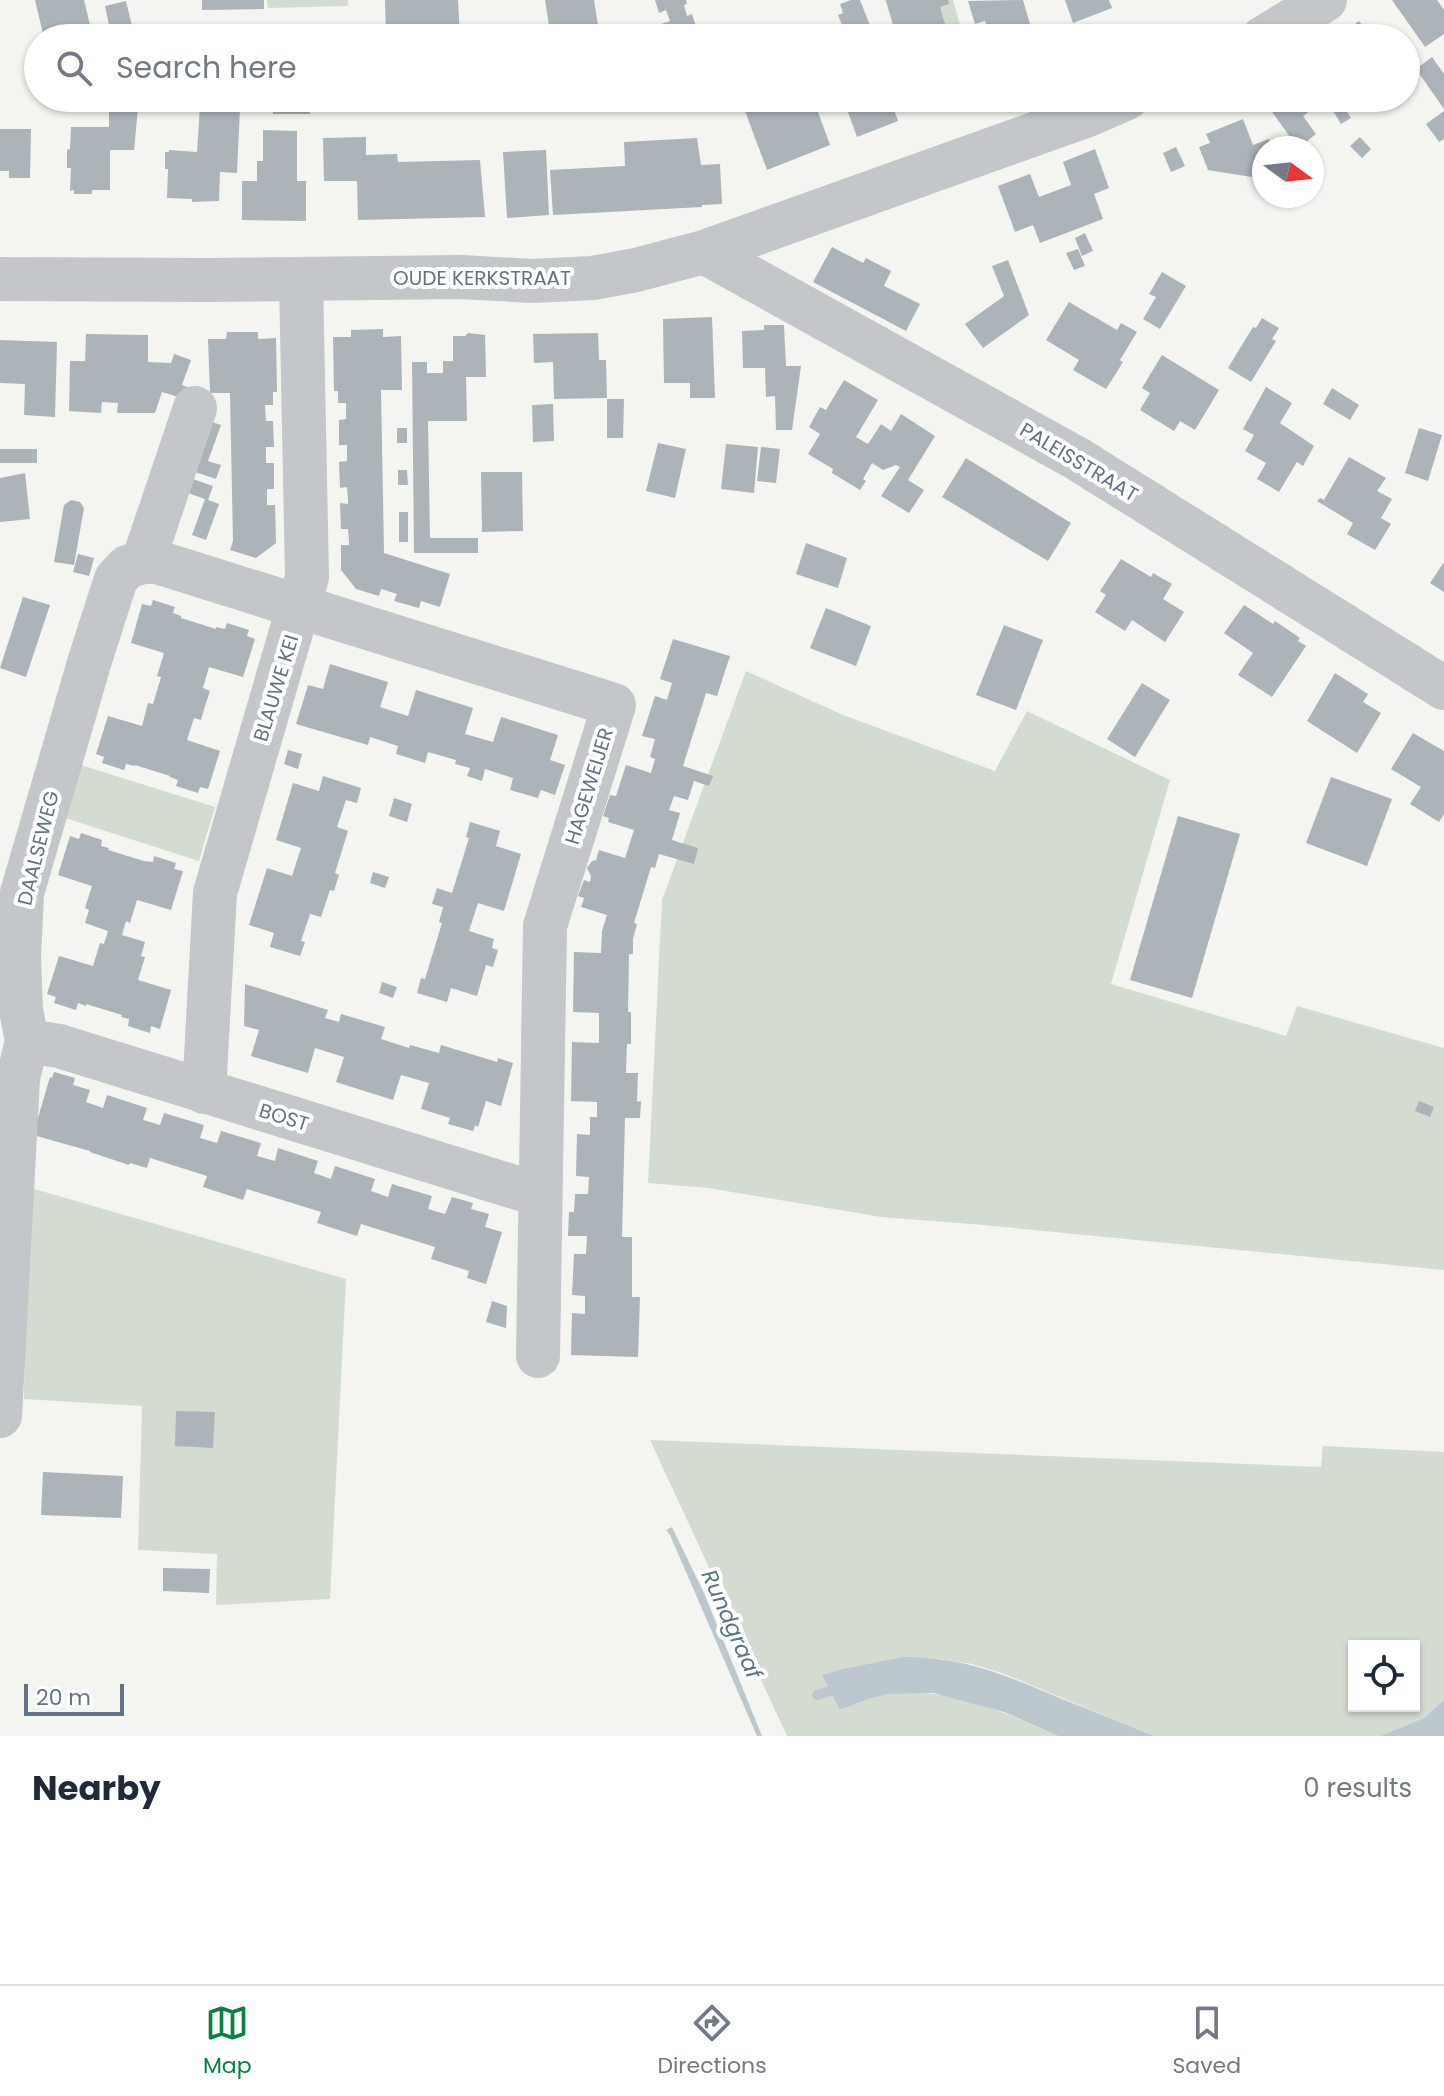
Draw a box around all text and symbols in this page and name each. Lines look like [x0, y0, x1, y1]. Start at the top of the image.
search box [24, 24, 1420, 112]
icon: search [52, 46, 96, 90]
text: Search here [116, 46, 297, 89]
north arrow [1252, 136, 1324, 208]
street label: OUDE KERKSTRAAT [393, 264, 571, 292]
street label: PALEISSTRAAT [1015, 416, 1143, 508]
street label: BLAUWE KEI [247, 631, 305, 745]
street label: HAGEWEIJER [558, 724, 620, 848]
street label: DAALSEWEG [10, 788, 66, 908]
street label: BOST [256, 1096, 312, 1138]
water label: Rundgraaf [694, 1565, 770, 1685]
map controls [1348, 1640, 1420, 1712]
button: locate [1348, 1640, 1420, 1712]
scale bar [24, 1680, 124, 1716]
text: 20 m [36, 1682, 91, 1713]
text: Nearby [32, 1764, 161, 1812]
text: 0 results [1303, 1770, 1412, 1806]
tab: Map [203, 2001, 252, 2082]
tab: Directions [657, 2001, 767, 2082]
tab: Saved [1172, 2001, 1241, 2082]

